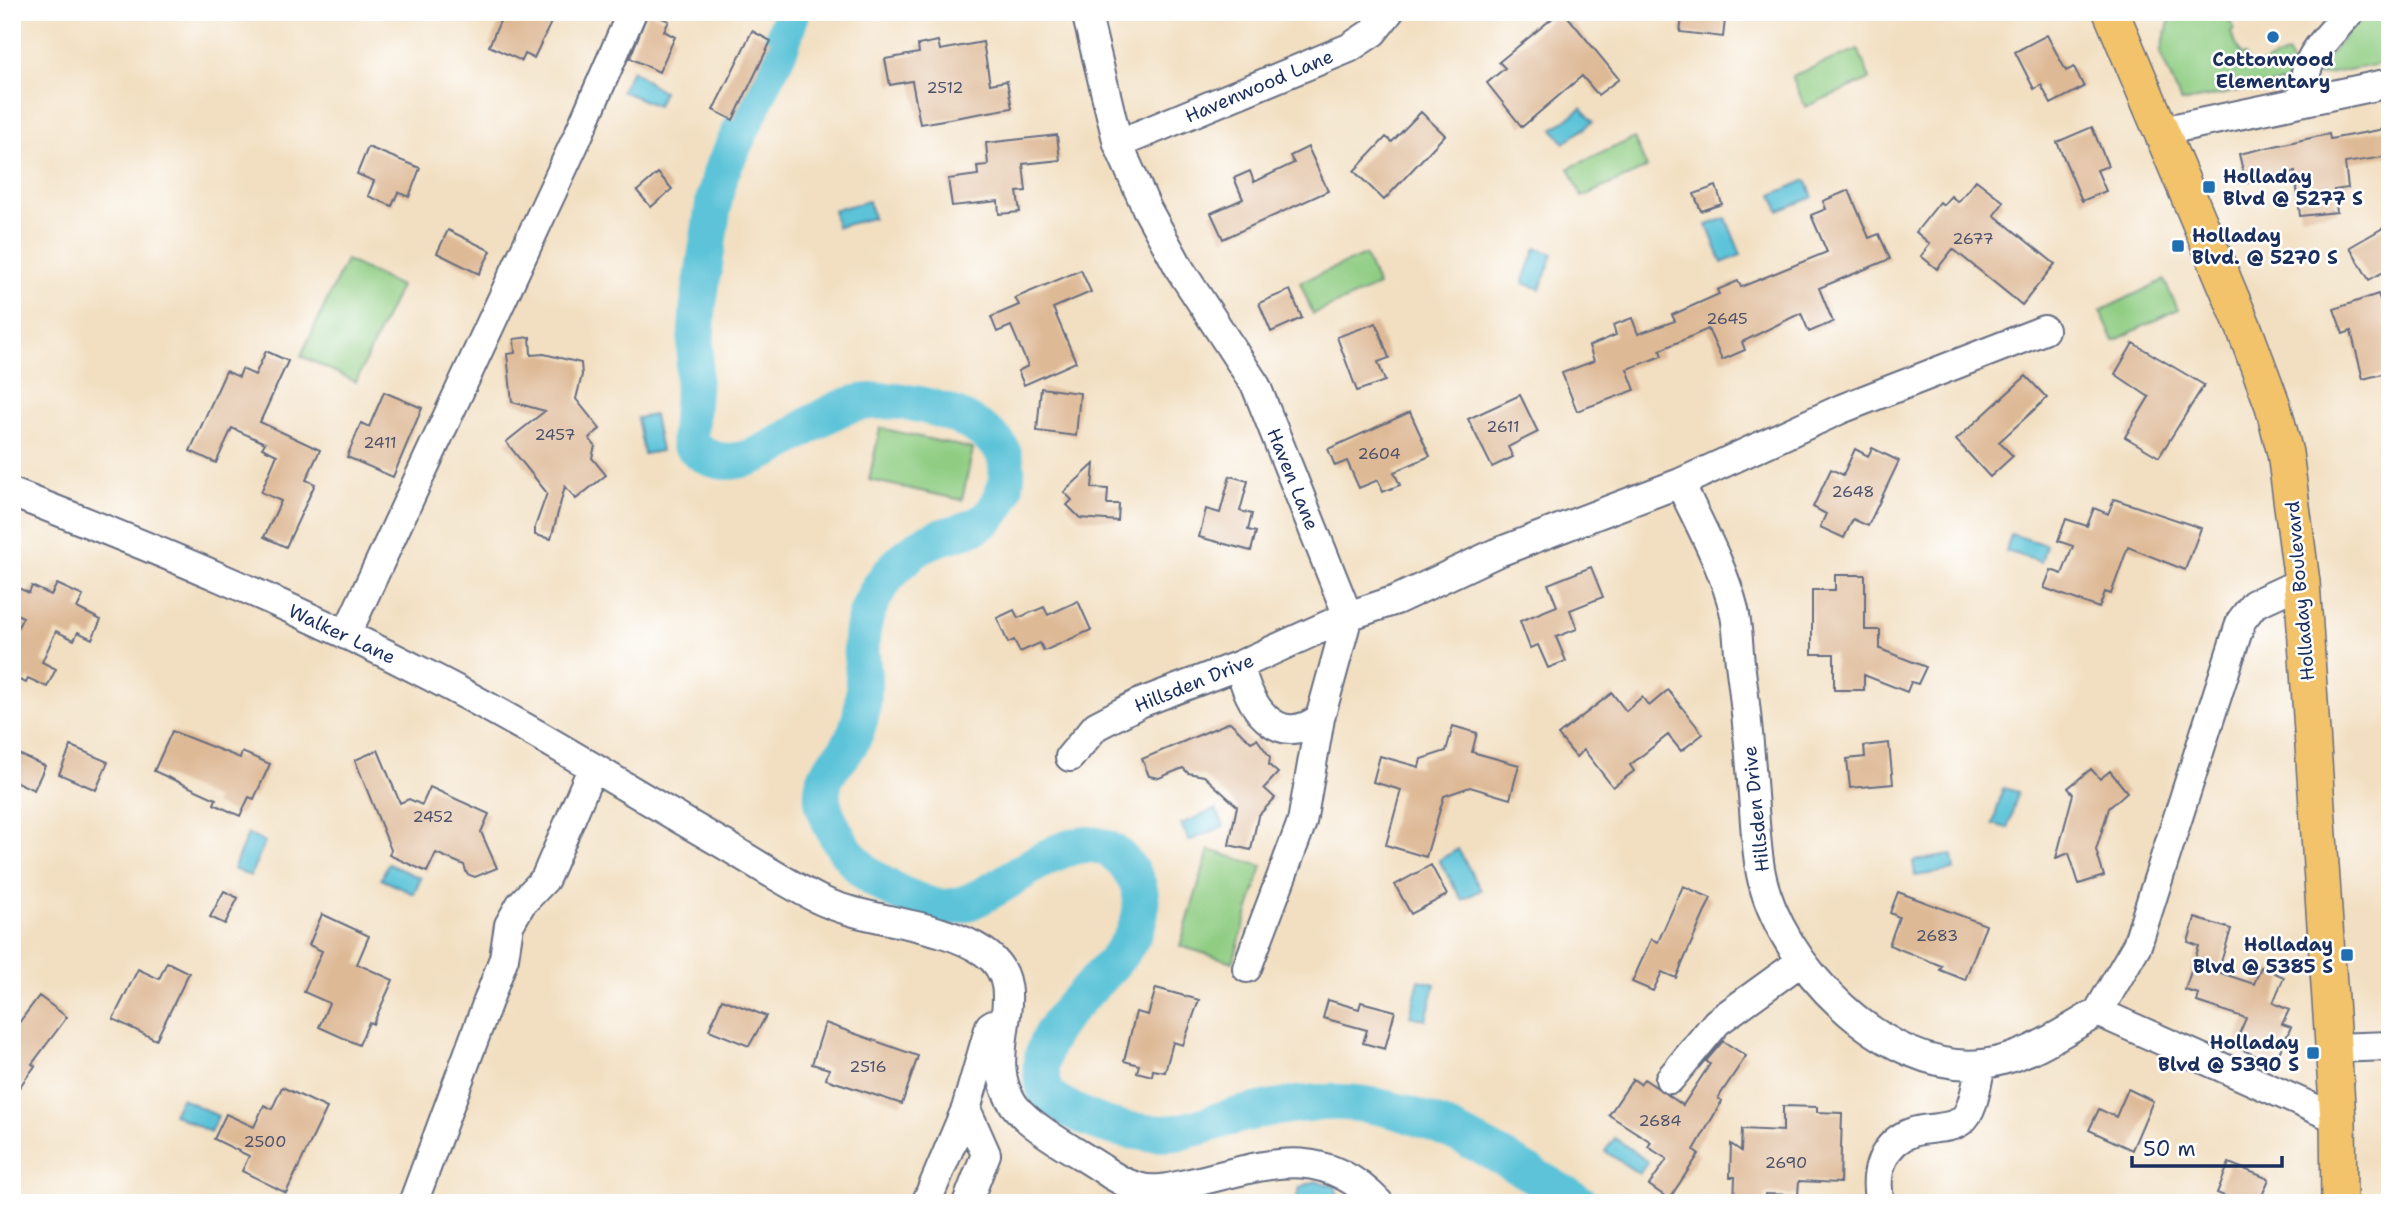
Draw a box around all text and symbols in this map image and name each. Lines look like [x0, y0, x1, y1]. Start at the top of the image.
marker: Cottonwood Elementary [2265, 29, 2281, 45]
street label: Havenwood Lane [1181, 43, 1337, 129]
place label: Cottonwood Elementary [2212, 47, 2334, 94]
house number: 2512 [926, 77, 964, 98]
place label: Holladay Blvd @ 5277 S [2223, 164, 2363, 211]
marker: Holladay Blvd @ 5277 S [2201, 179, 2217, 195]
place label: Holladay Blvd. @ 5270 S [2192, 223, 2338, 270]
house number: 2677 [1952, 228, 1994, 249]
marker: Holladay Blvd. @ 5270 S [2170, 238, 2186, 254]
house number: 2645 [1706, 308, 1748, 329]
house number: 2611 [1486, 416, 1520, 437]
house number: 2457 [534, 424, 576, 445]
street label: Haven Lane [1261, 424, 1325, 534]
house number: 2411 [363, 432, 397, 453]
house number: 2604 [1357, 443, 1401, 464]
house number: 2648 [1831, 481, 1875, 502]
street label: Holladay Boulevard [2280, 500, 2320, 682]
street label: Walker Lane [284, 598, 400, 670]
street label: Hillsden Drive [1131, 648, 1257, 718]
street label: Hillsden Drive [1737, 745, 1775, 873]
house number: 2452 [412, 806, 454, 827]
house number: 2683 [1916, 925, 1958, 946]
place label: Holladay Blvd @ 5385 S [2193, 932, 2333, 979]
marker: Holladay Blvd @ 5385 S [2339, 947, 2355, 963]
place label: Holladay Blvd @ 5390 S [2158, 1030, 2299, 1077]
marker: Holladay Blvd @ 5390 S [2305, 1045, 2321, 1061]
house number: 2516 [849, 1056, 887, 1077]
house number: 2684 [1639, 1110, 1681, 1131]
scale bar [2132, 1124, 2283, 1168]
house number: 2500 [244, 1131, 286, 1152]
text: 50 m [2143, 1135, 2196, 1163]
house number: 2690 [1765, 1152, 1807, 1173]

